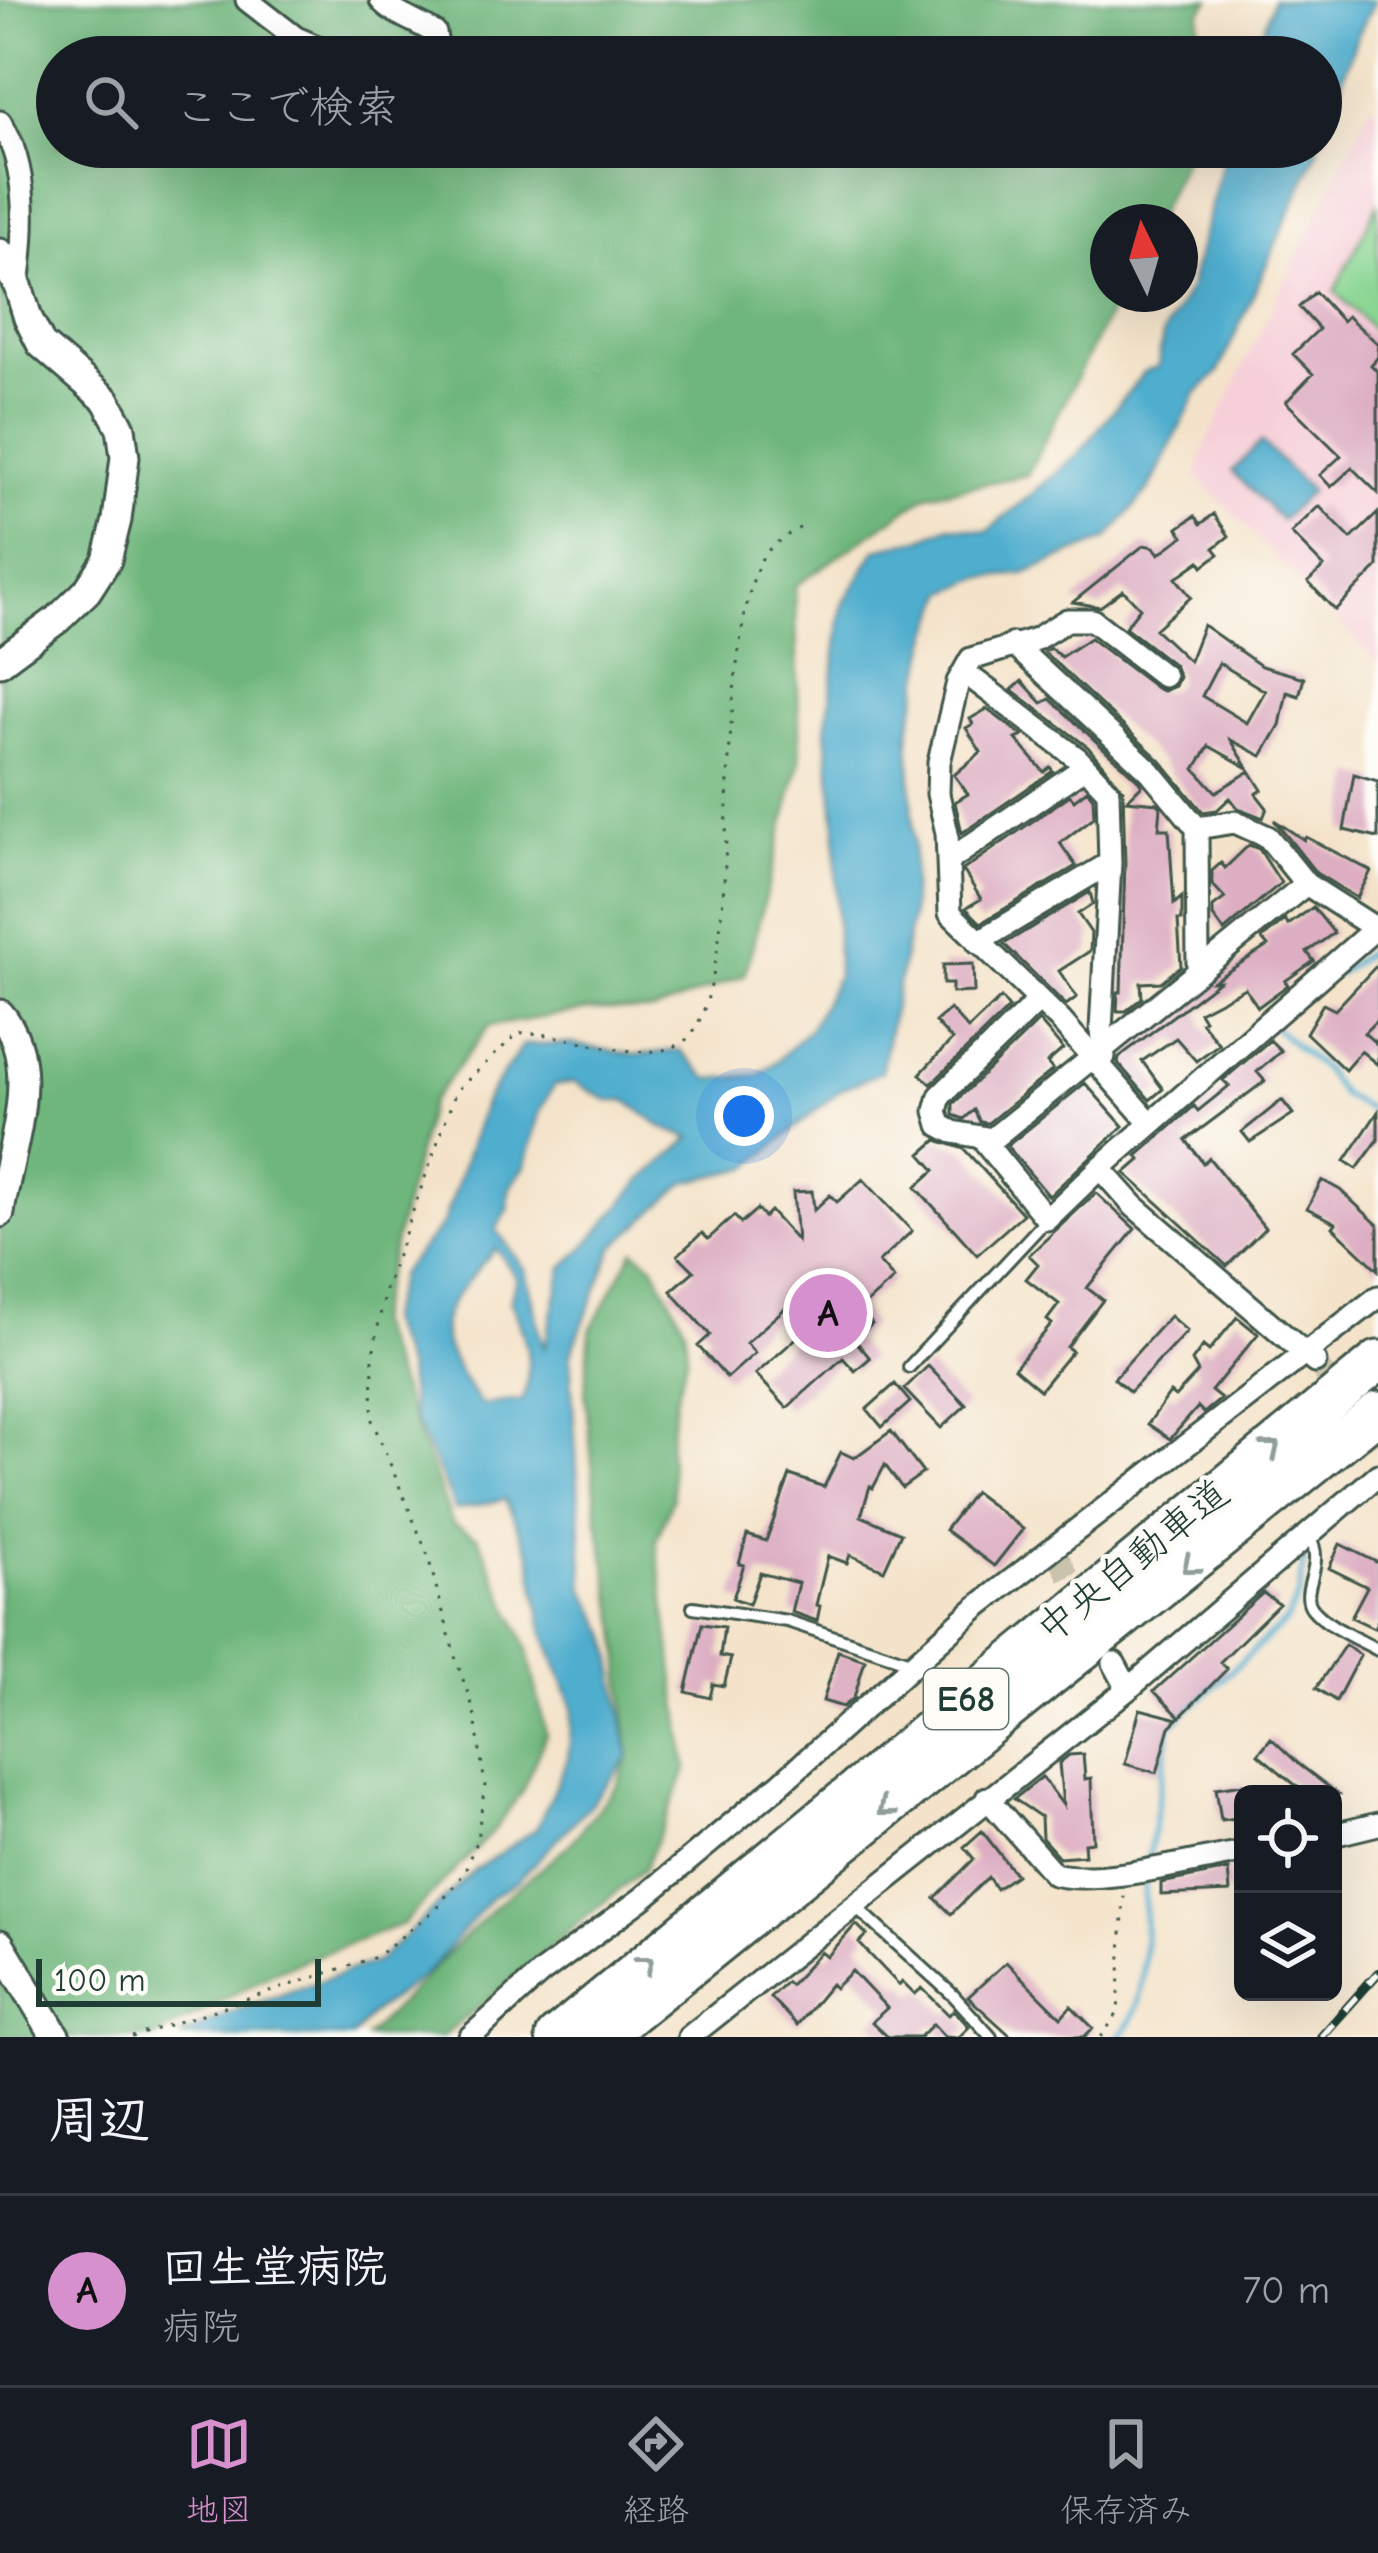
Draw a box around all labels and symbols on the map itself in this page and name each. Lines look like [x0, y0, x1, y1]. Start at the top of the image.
north arrow [1090, 204, 1198, 312]
your location [714, 1086, 774, 1146]
pin: A [789, 1268, 867, 1358]
one-way arrow [1258, 1441, 1280, 1462]
street label: 中央自動車道 [1028, 1470, 1238, 1652]
one-way arrow [1182, 1552, 1204, 1573]
road number: E68 [924, 1669, 1008, 1729]
one-way arrow [877, 1795, 899, 1816]
scale bar [36, 1953, 321, 2006]
one-way arrow [633, 1956, 655, 1977]

